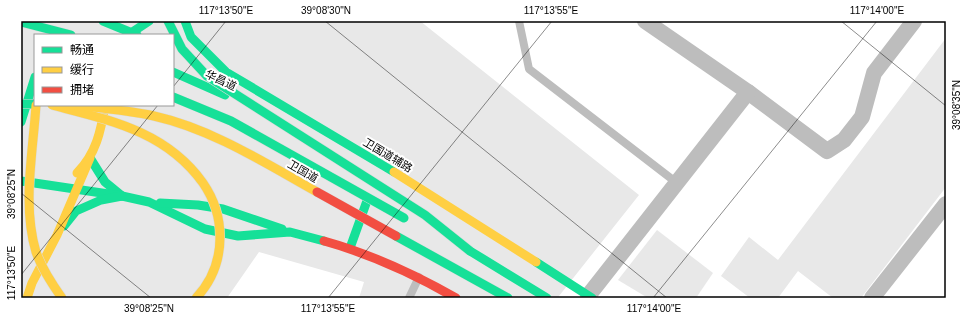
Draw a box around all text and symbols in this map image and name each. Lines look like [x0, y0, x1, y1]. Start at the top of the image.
text: 117°13'50"E [199, 5, 253, 16]
text: 39°08'30"N [301, 5, 351, 16]
text: 117°13'55"E [524, 5, 578, 16]
text: 117°14'00"E [850, 5, 904, 16]
legend [34, 34, 174, 106]
text: 畅通 [70, 43, 94, 57]
text: 缓行 [70, 63, 94, 77]
street label: 华昌道 [204, 68, 238, 92]
text: 39°08'35"N [951, 80, 962, 130]
text: 拥堵 [70, 83, 94, 97]
street label: 卫国道辅路 [361, 136, 415, 174]
street label: 卫国道 [286, 158, 320, 184]
text: 39°08'25"N [6, 169, 17, 219]
text: 117°13'50"E [6, 246, 17, 300]
text: 39°08'25"N [124, 303, 174, 314]
text: 117°13'55"E [301, 303, 355, 314]
text: 117°14'00"E [627, 303, 681, 314]

